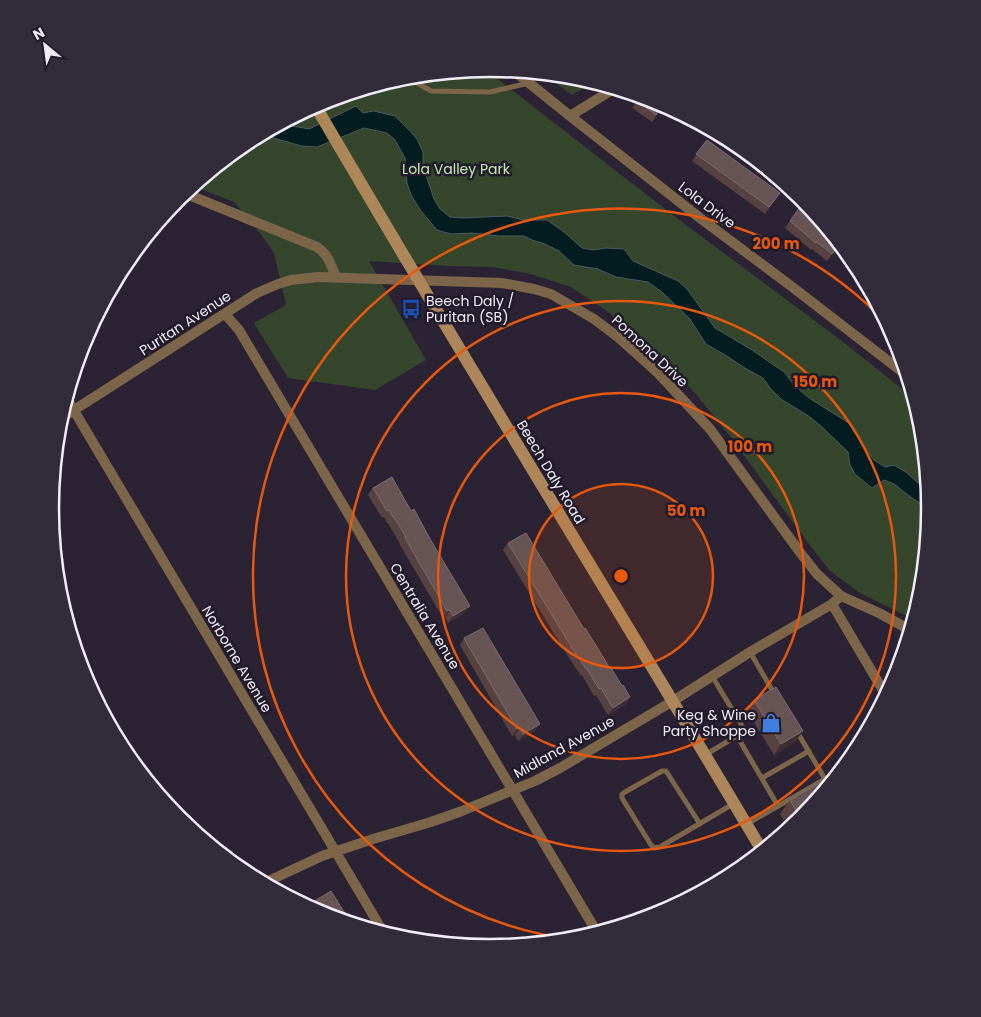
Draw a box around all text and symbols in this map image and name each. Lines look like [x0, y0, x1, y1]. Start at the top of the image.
north arrow [20, 20, 70, 70]
text: N [29, 22, 48, 45]
park label: Lola Valley Park [402, 159, 511, 179]
street label: Lola Drive [674, 177, 740, 233]
text: 200 m [752, 233, 800, 254]
street label: Puritan Avenue [135, 286, 235, 360]
place label: Beech Daly / Puritan (SB) [426, 291, 514, 327]
bus stop icon: Beech Daly / Puritan (SB) [400, 298, 422, 320]
street label: Pomona Drive [607, 310, 693, 392]
text: 150 m [793, 371, 837, 392]
street label: Beech Daly Road [512, 416, 590, 528]
text: 100 m [728, 436, 772, 457]
text: 50 m [667, 500, 705, 521]
street label: Centralia Avenue [385, 559, 465, 673]
centre of rings [612, 567, 630, 585]
street label: Norborne Avenue [197, 602, 277, 717]
place label: Keg & Wine Party Shoppe [663, 705, 756, 741]
street label: Midland Avenue [510, 711, 618, 783]
shop icon: Keg & Wine Party Shoppe [760, 712, 782, 734]

